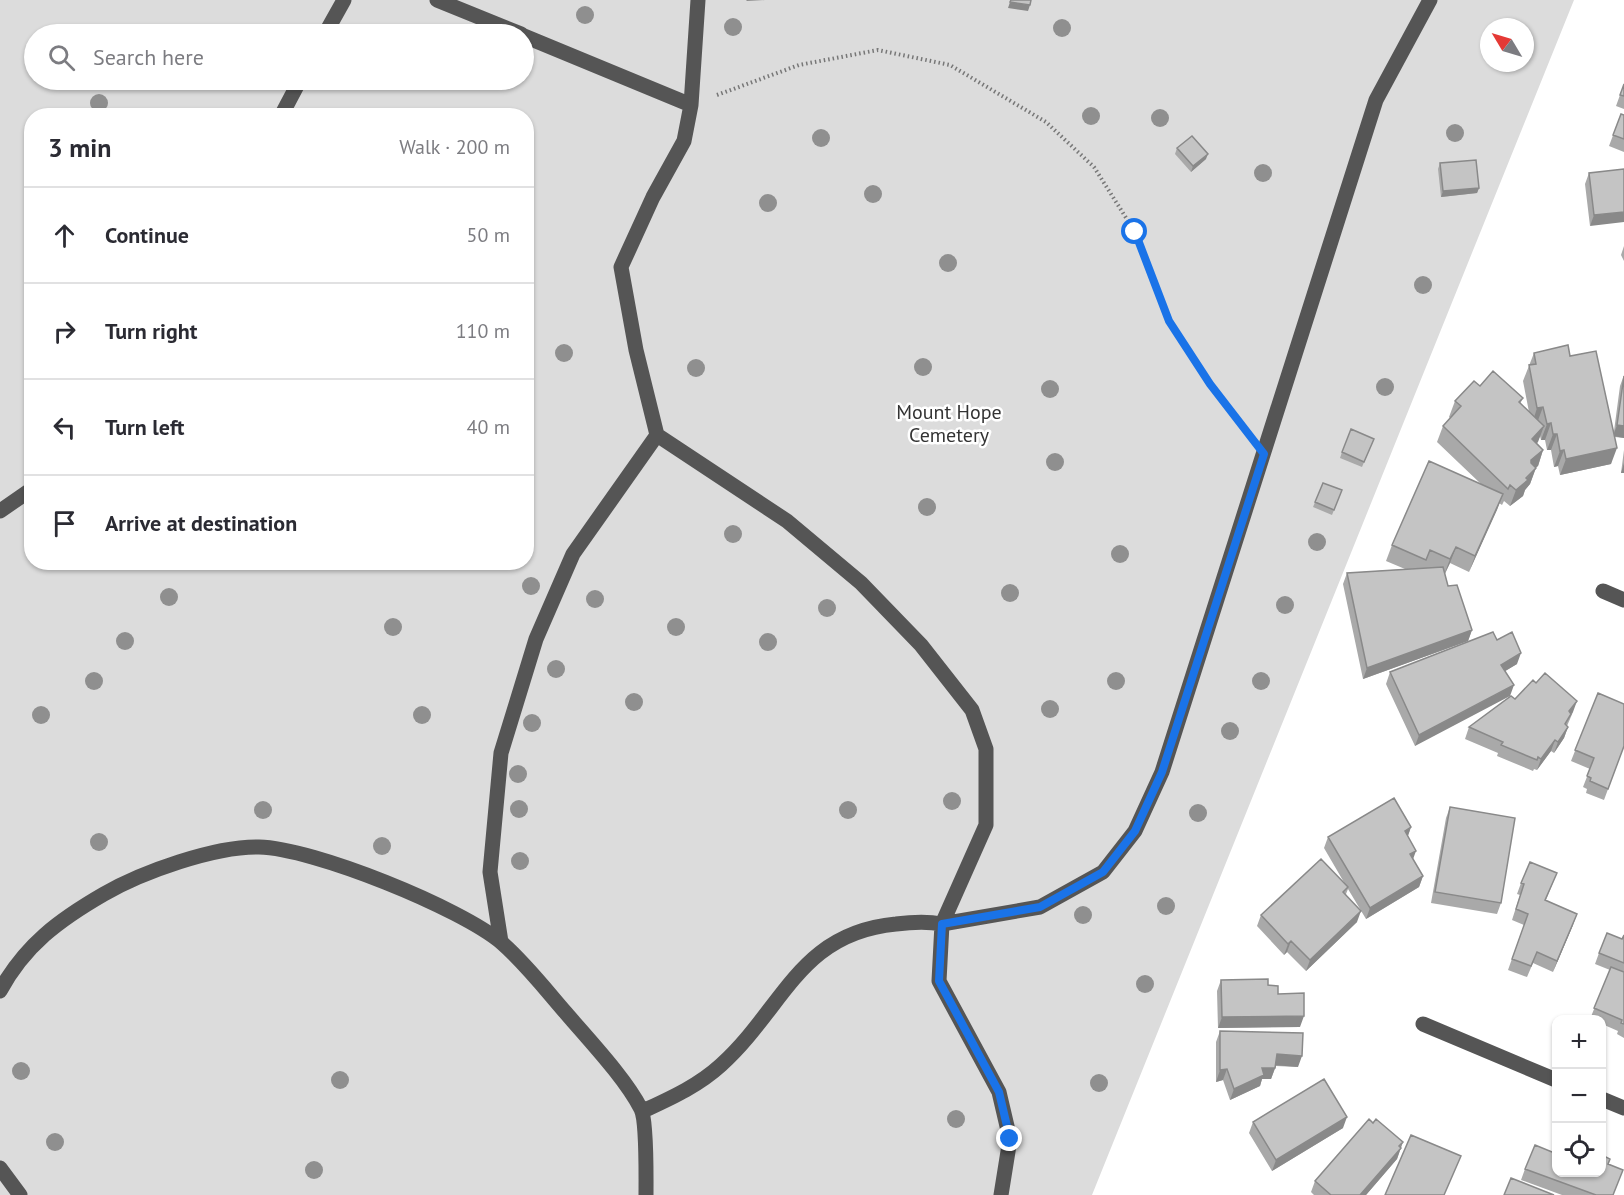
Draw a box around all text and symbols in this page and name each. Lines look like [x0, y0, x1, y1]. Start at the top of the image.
north arrow [1480, 18, 1534, 72]
search box [24, 24, 534, 90]
icon: search [45, 41, 78, 74]
text: Search here [93, 43, 204, 71]
text: 3 min [48, 131, 111, 164]
text: Walk · 200 m [399, 134, 510, 160]
route start [1121, 218, 1147, 244]
icon: ahead [48, 219, 81, 252]
text: Continue [105, 221, 189, 249]
text: 50 m [467, 222, 510, 248]
icon: right [48, 315, 81, 348]
text: Turn right [105, 317, 197, 345]
text: 110 m [456, 318, 510, 344]
park label: Mount Hope Cemetery [896, 399, 1002, 448]
icon: left [48, 411, 81, 444]
text: Turn left [105, 413, 185, 441]
text: 40 m [467, 414, 510, 440]
icon: arrive [48, 507, 81, 540]
text: Arrive at destination [105, 509, 297, 537]
map controls [1552, 1015, 1606, 1177]
button: + [1552, 1015, 1606, 1069]
button: − [1552, 1069, 1606, 1123]
button: locate [1552, 1123, 1606, 1177]
route end [996, 1125, 1022, 1151]

